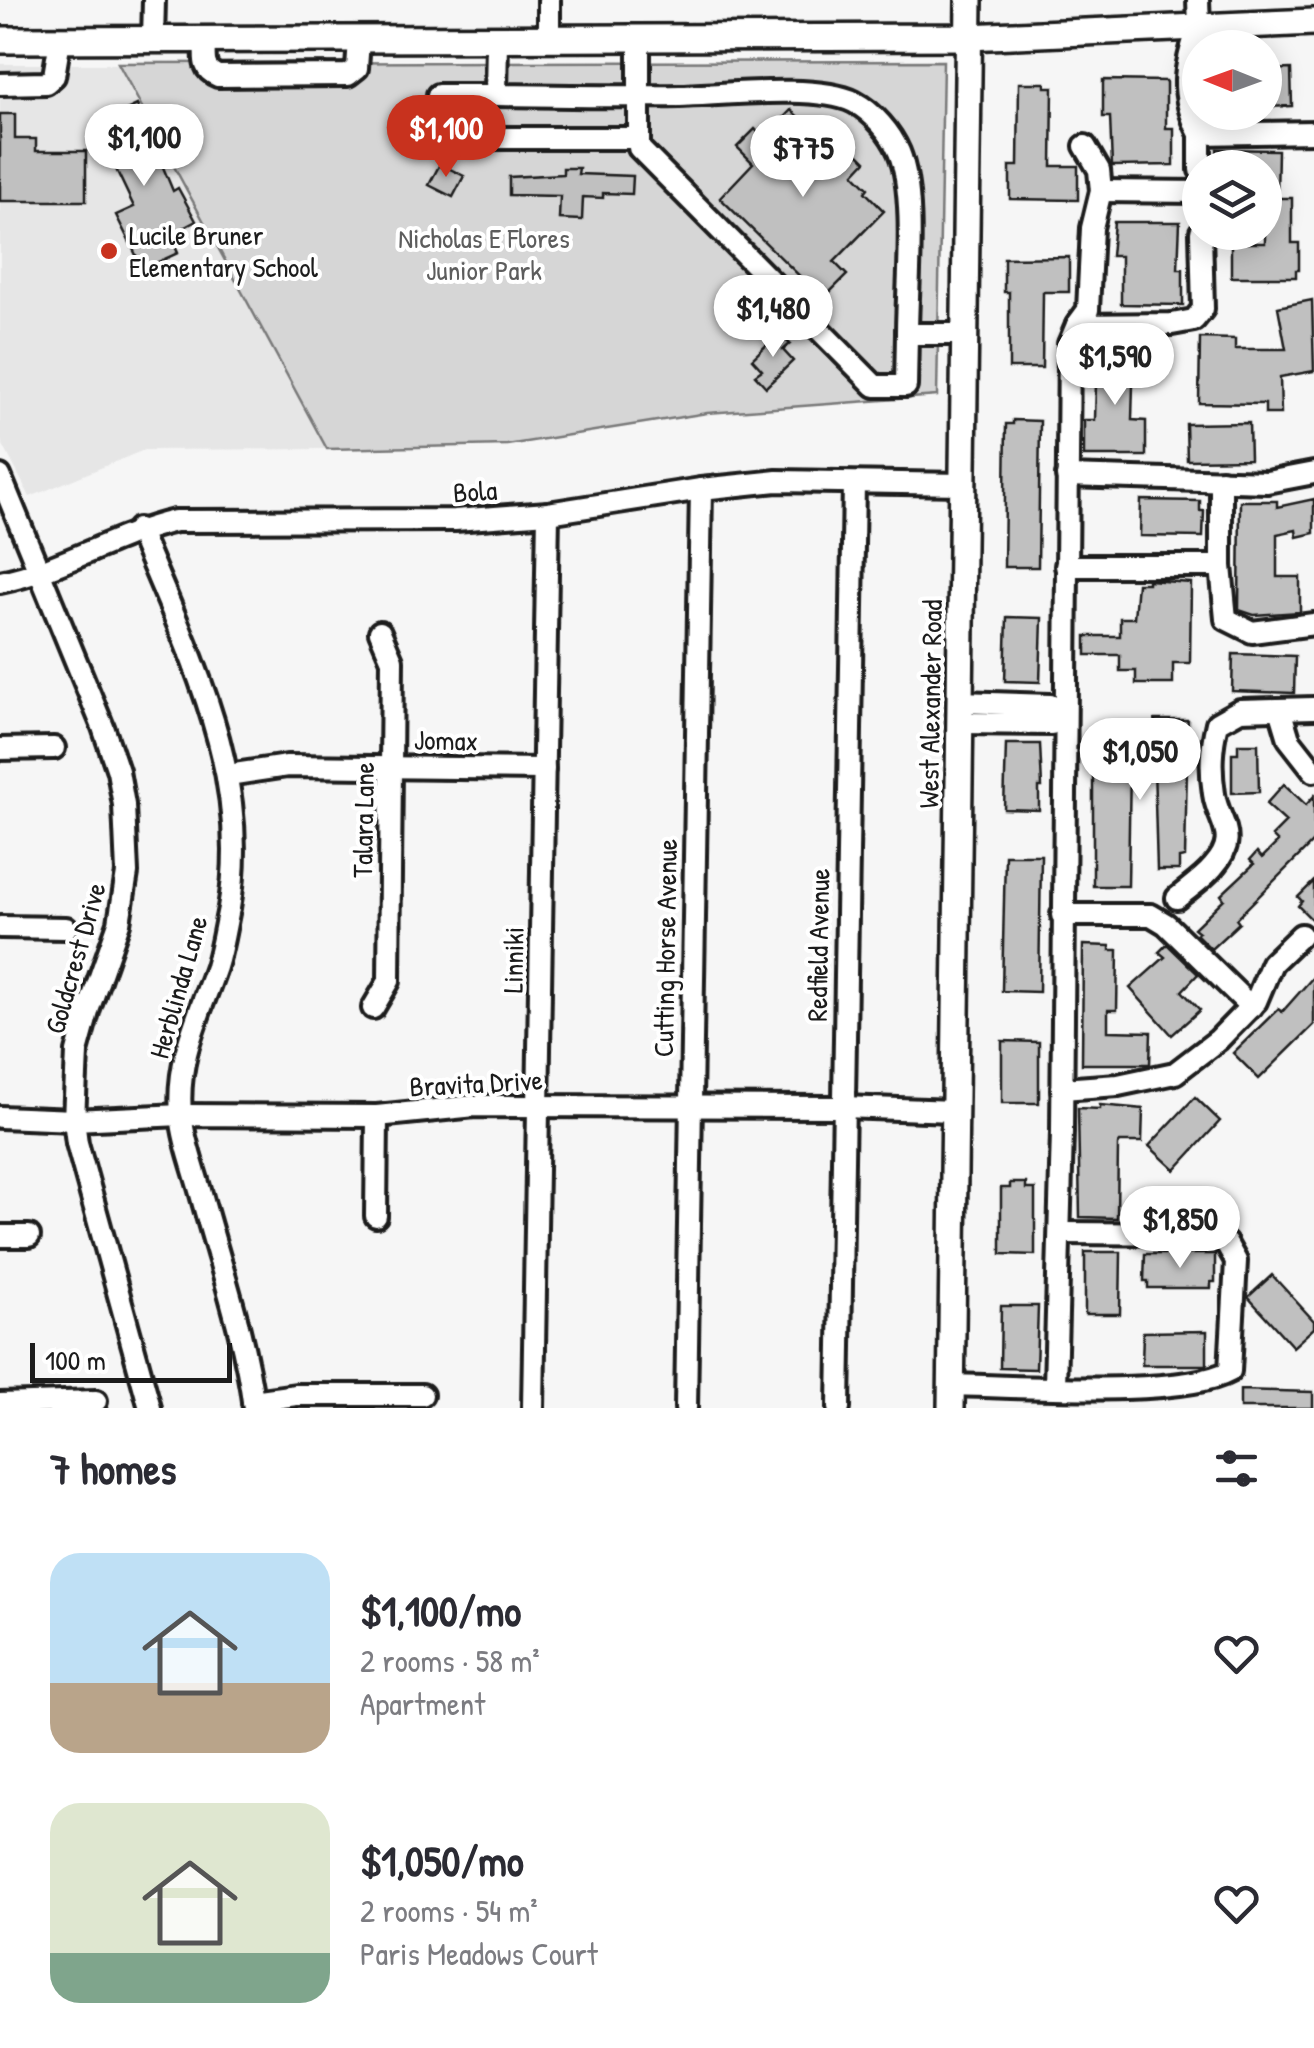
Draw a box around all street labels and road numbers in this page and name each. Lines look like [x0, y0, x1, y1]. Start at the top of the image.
street label: Bola [452, 471, 498, 511]
street label: West Alexander Road [909, 599, 951, 809]
street label: Jomax [414, 720, 478, 760]
street label: Talara Lane [343, 762, 383, 878]
street label: Cutting Horse Avenue [644, 839, 686, 1057]
street label: Redfield Avenue [798, 868, 838, 1022]
street label: Goldcrest Drive [35, 878, 115, 1038]
street label: Herblinda Lane [140, 911, 216, 1063]
street label: Linniki [493, 927, 533, 993]
street label: Bravita Drive [409, 1061, 543, 1105]

